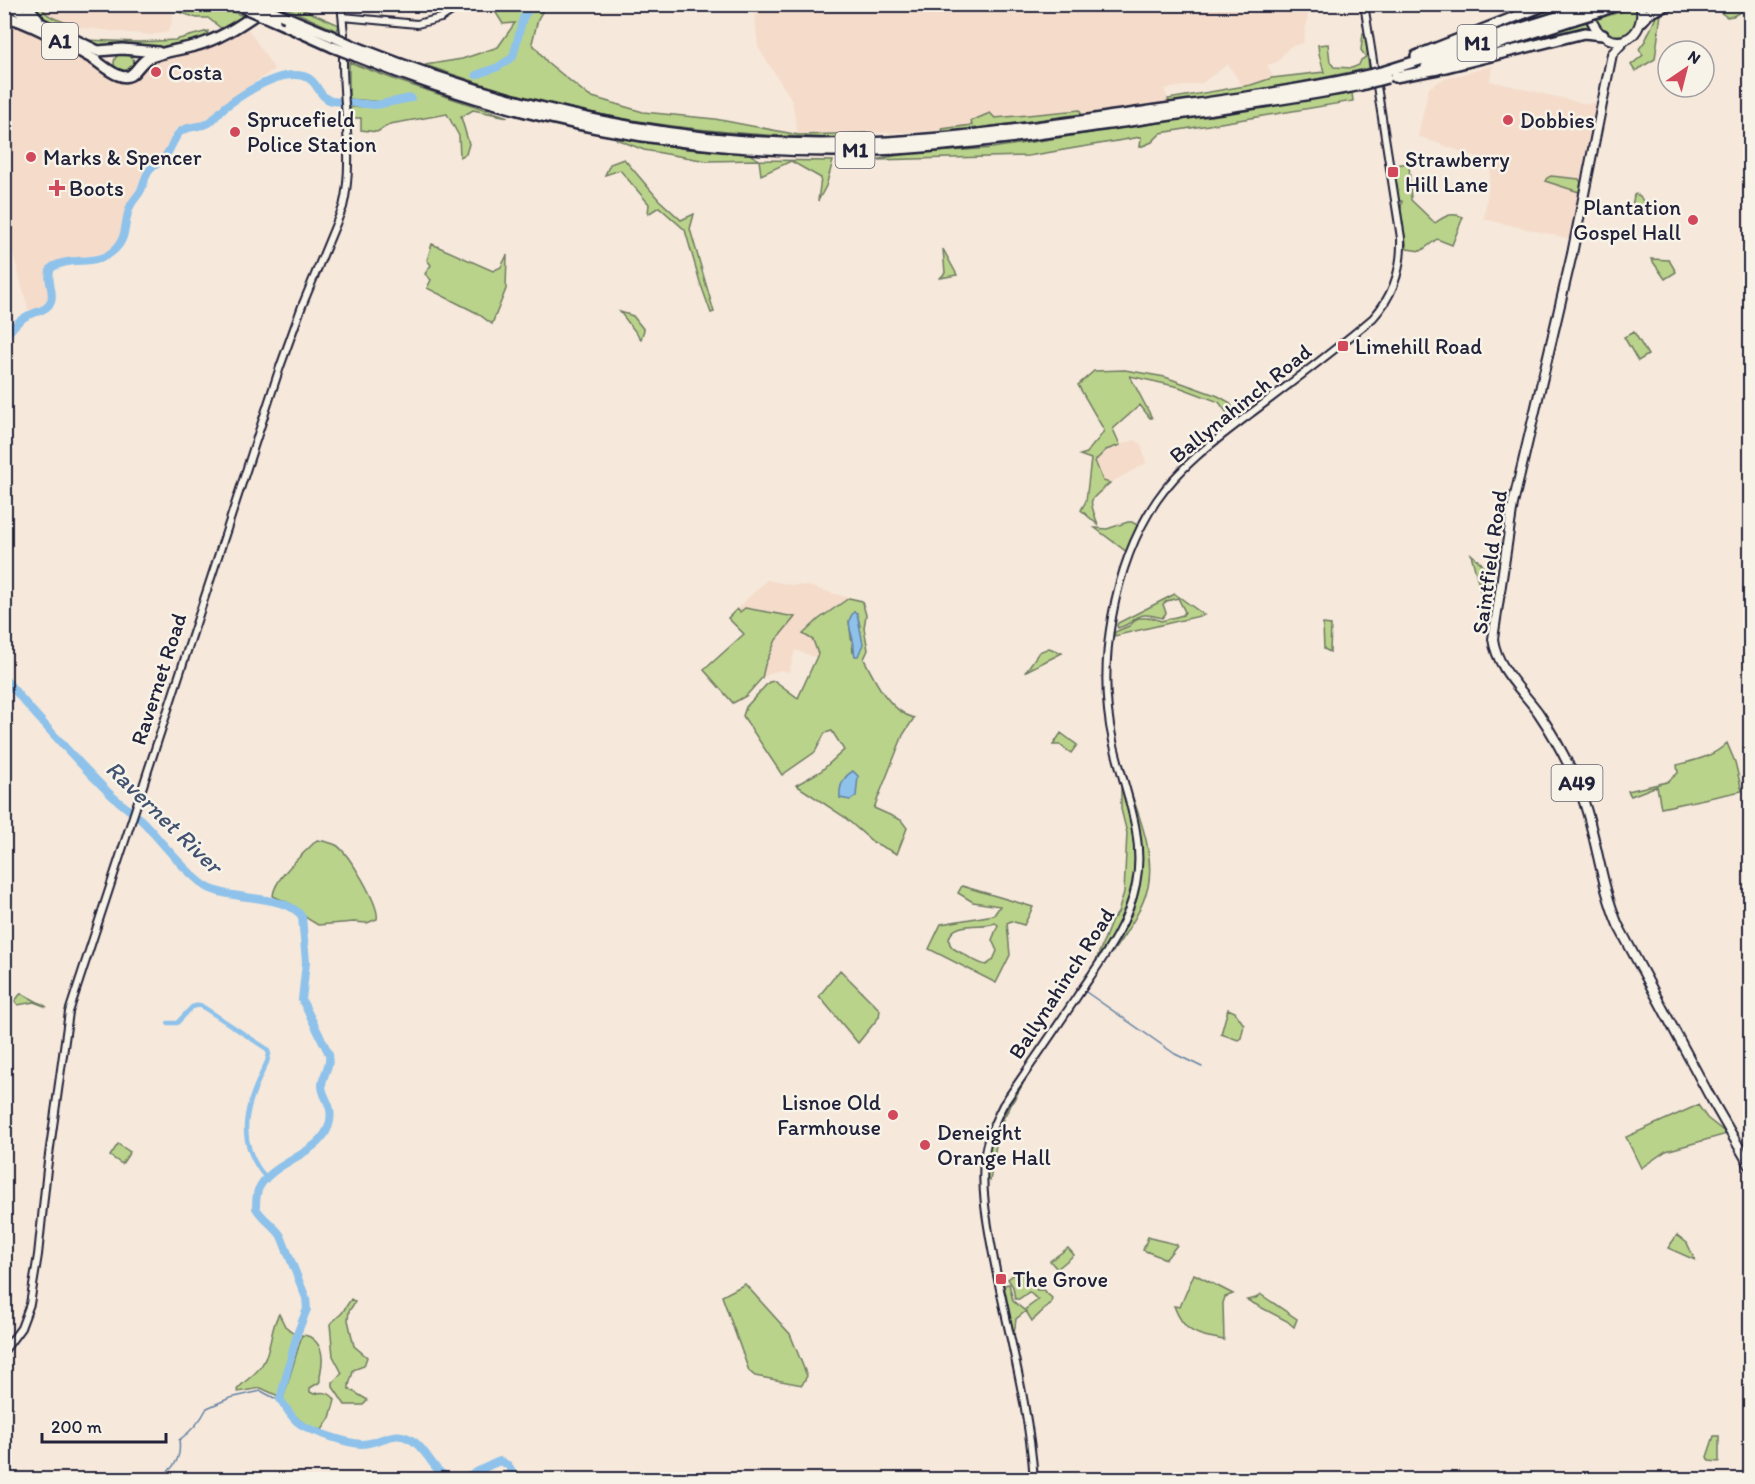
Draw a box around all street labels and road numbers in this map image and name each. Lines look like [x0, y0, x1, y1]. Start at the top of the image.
road number: A1 [42, 23, 78, 59]
road number: M1 [1458, 25, 1496, 61]
road number: M1 [836, 132, 874, 168]
street label: Ballynahinch Road [1164, 338, 1317, 469]
street label: Saintfield Road [1466, 488, 1513, 636]
street label: Ravernet Road [124, 610, 193, 748]
road number: A49 [1552, 765, 1602, 801]
street label: Ballynahinch Road [1002, 903, 1120, 1064]

